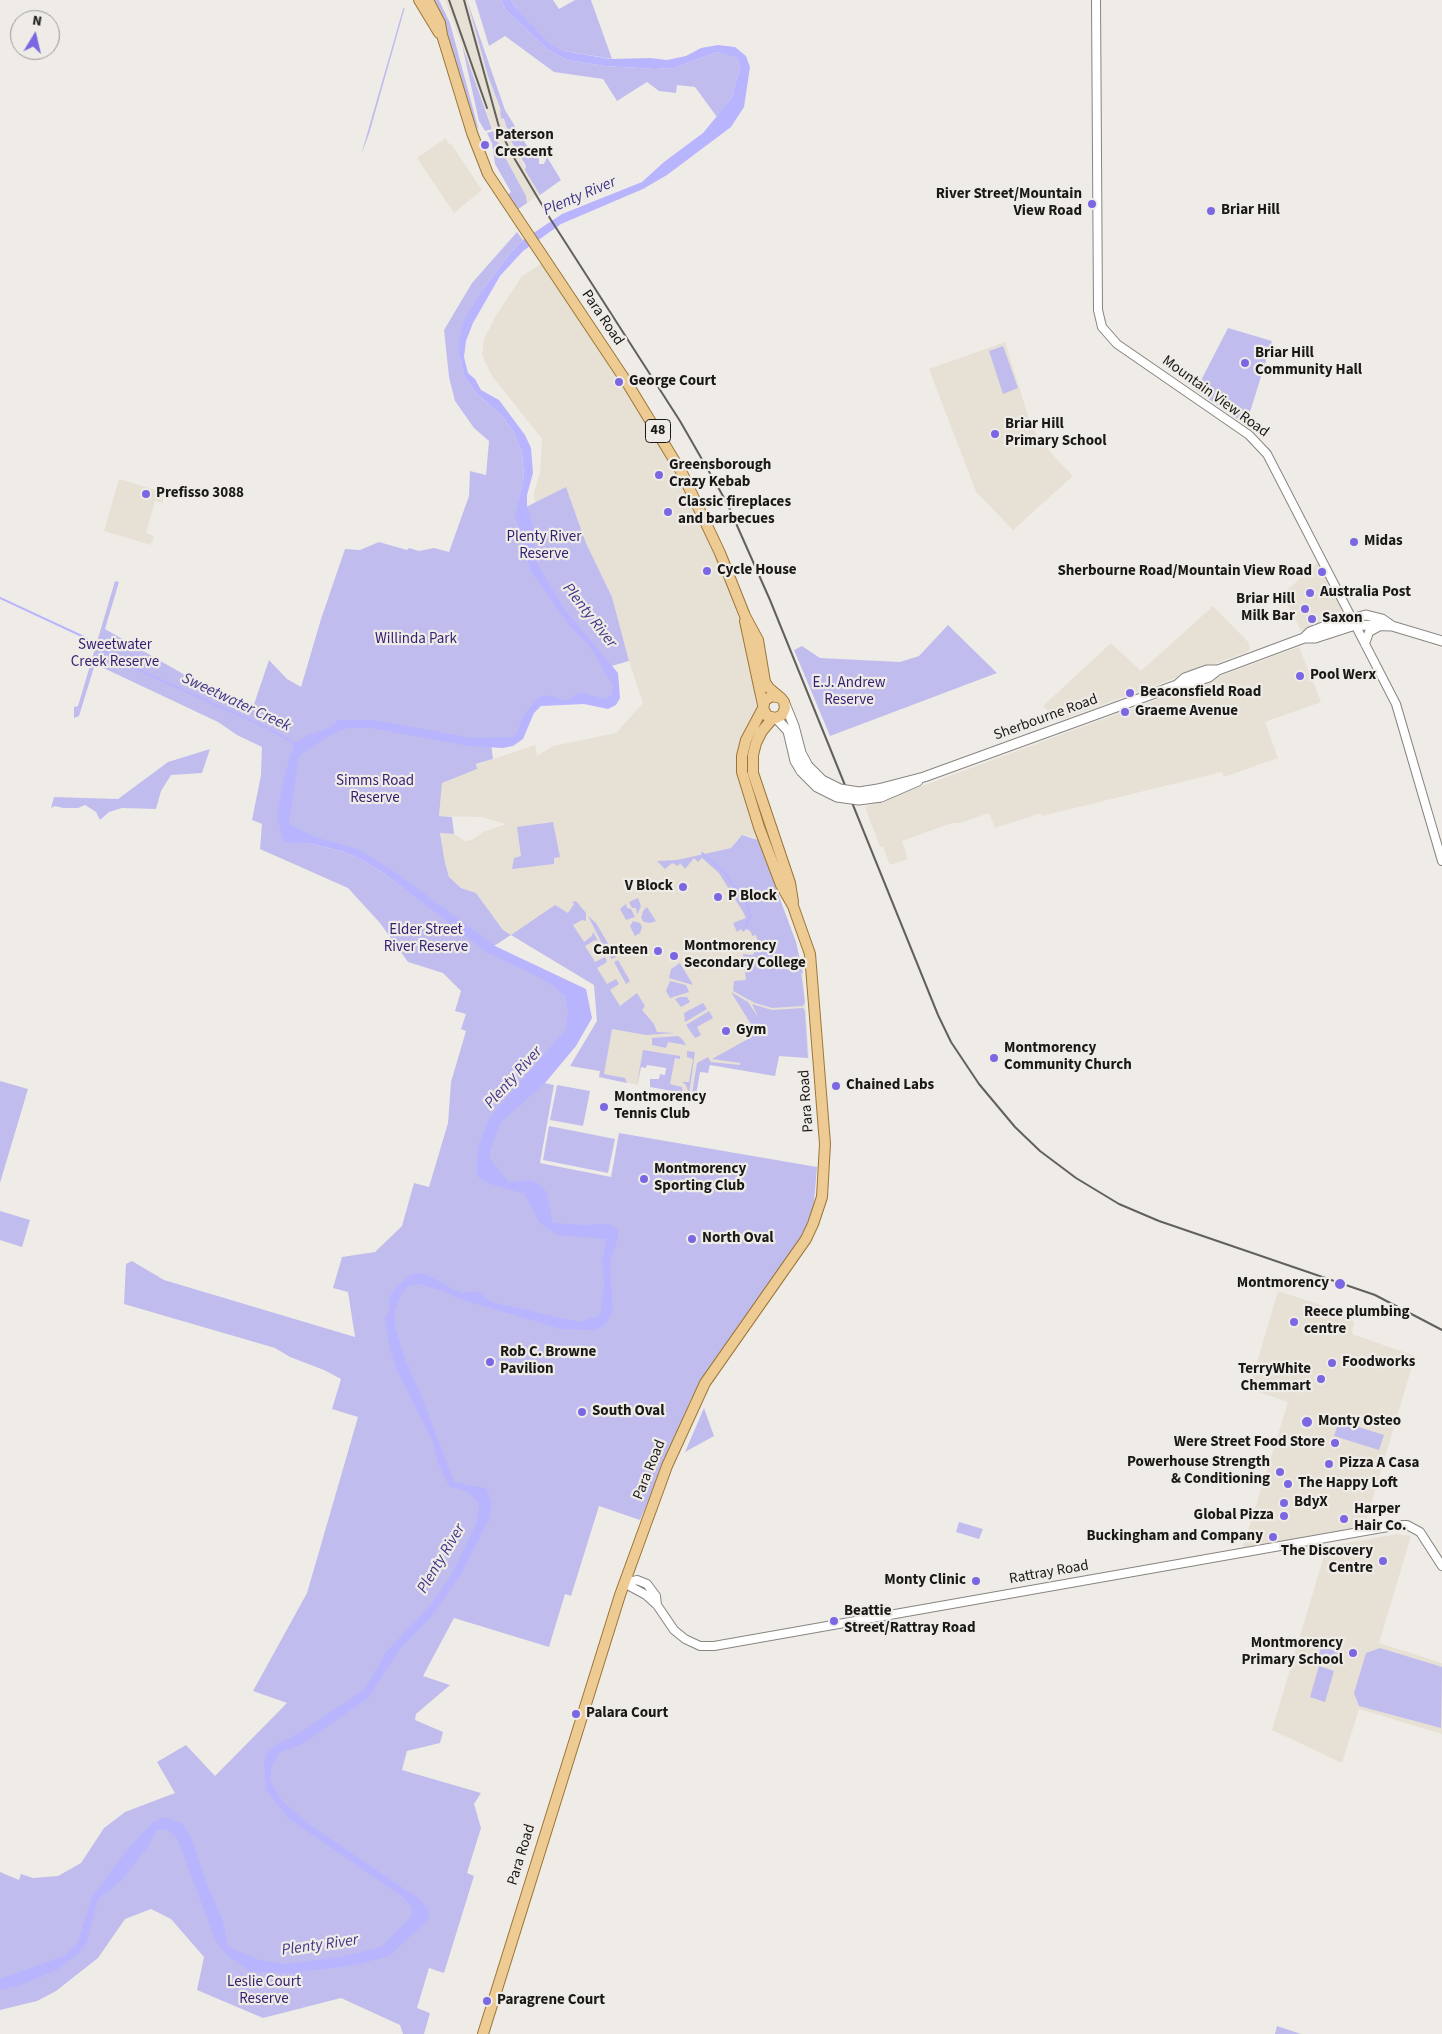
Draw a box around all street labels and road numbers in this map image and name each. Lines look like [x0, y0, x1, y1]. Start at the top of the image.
street label: Para Road [577, 287, 627, 349]
street label: Mountain View Road [1158, 352, 1272, 442]
road number: 48 [646, 420, 670, 442]
street label: Sherbourne Road [992, 691, 1100, 745]
street label: Para Road [796, 1069, 818, 1133]
street label: Para Road [630, 1437, 670, 1503]
street label: Rattray Road [1008, 1557, 1090, 1589]
street label: Para Road [504, 1822, 540, 1888]

